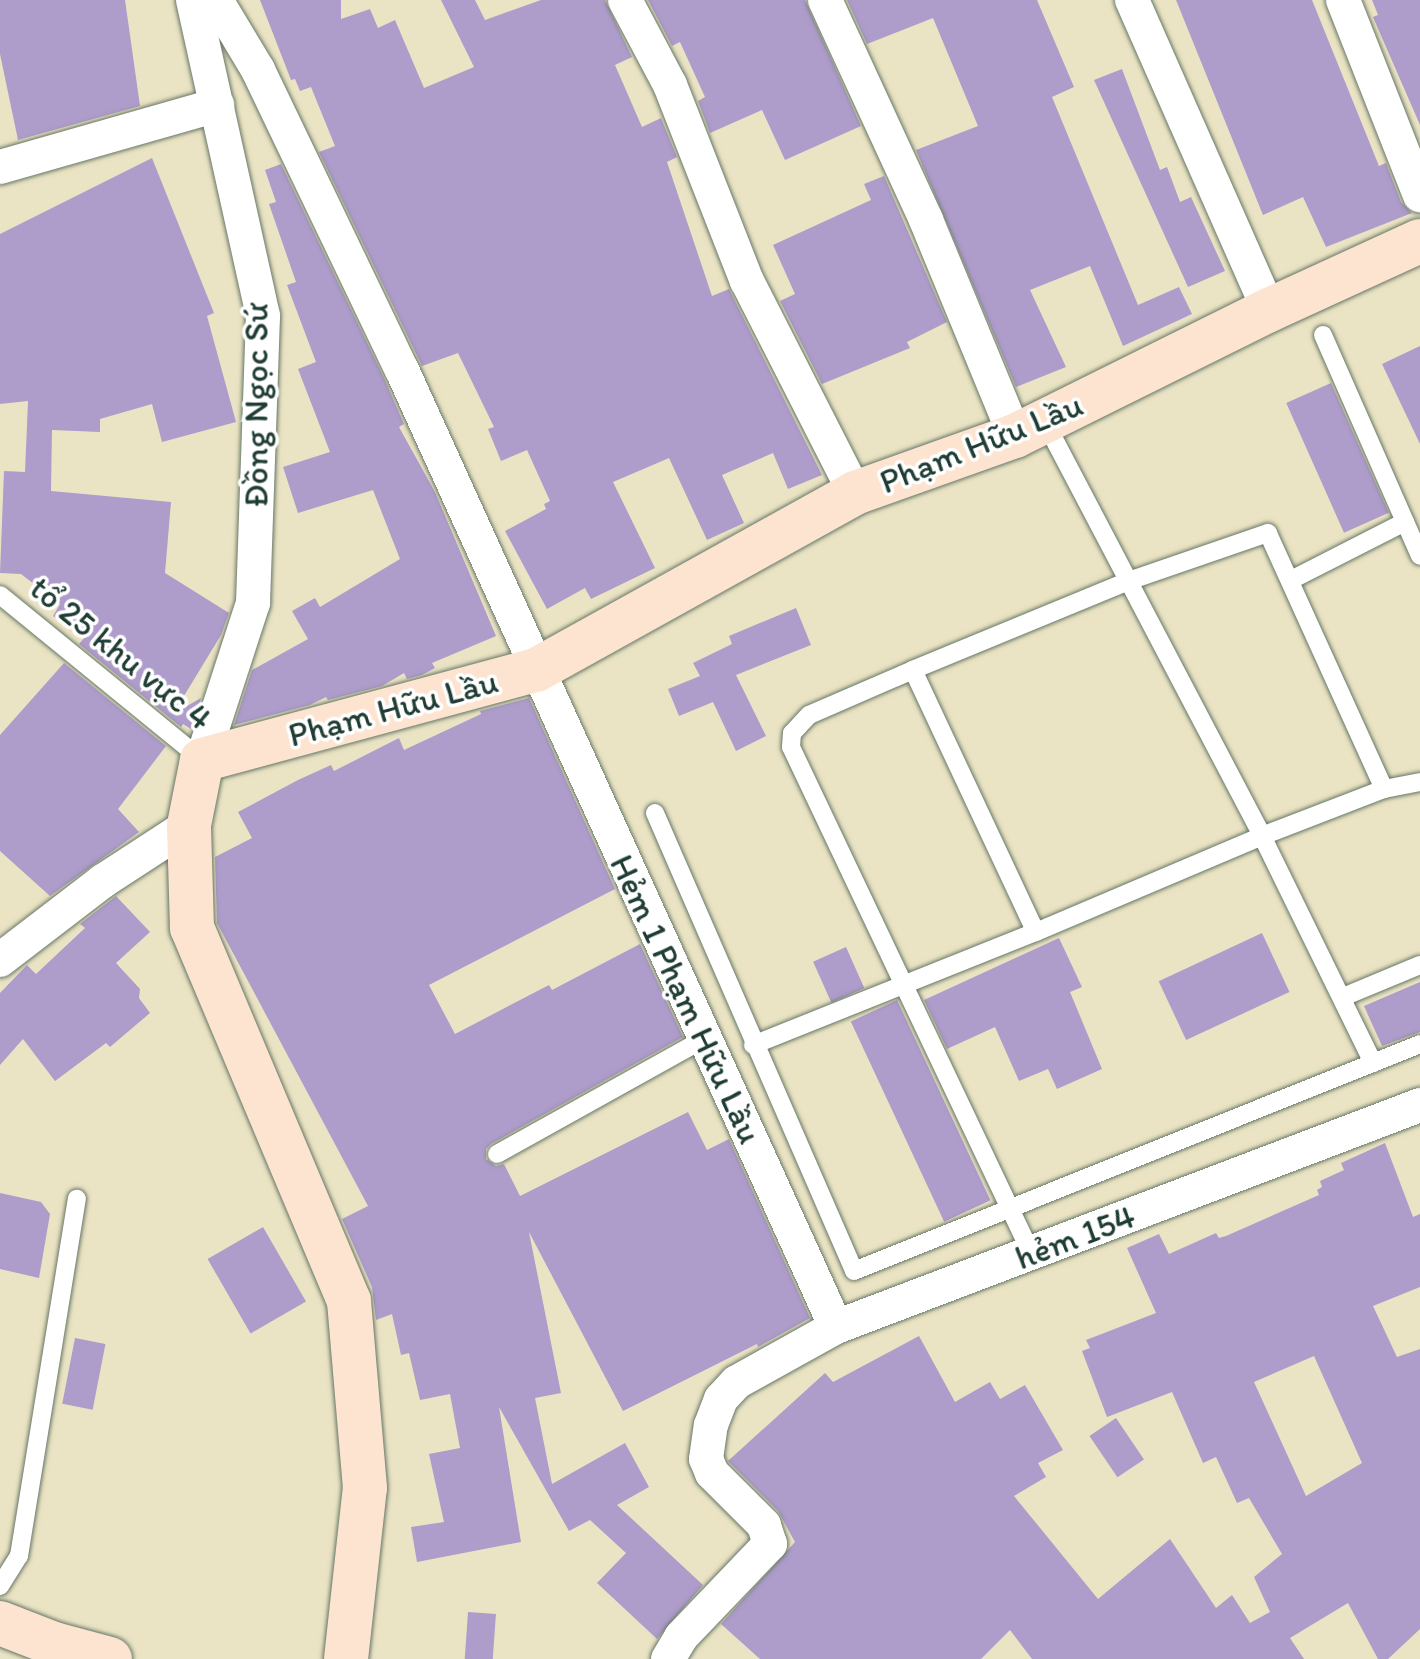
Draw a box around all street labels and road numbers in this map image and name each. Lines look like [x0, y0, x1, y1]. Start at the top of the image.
street label: Đồng Ngọc Sứ [236, 303, 276, 507]
street label: Phạm Hữu Lầu [874, 384, 1088, 502]
street label: tổ 25 khu vực 4 [22, 567, 220, 739]
street label: Phạm Hữu Lầu [284, 660, 502, 756]
street label: Hẻm 1 Phạm Hữu Lầu [601, 848, 771, 1150]
street label: hẻm 154 [1009, 1196, 1141, 1278]

